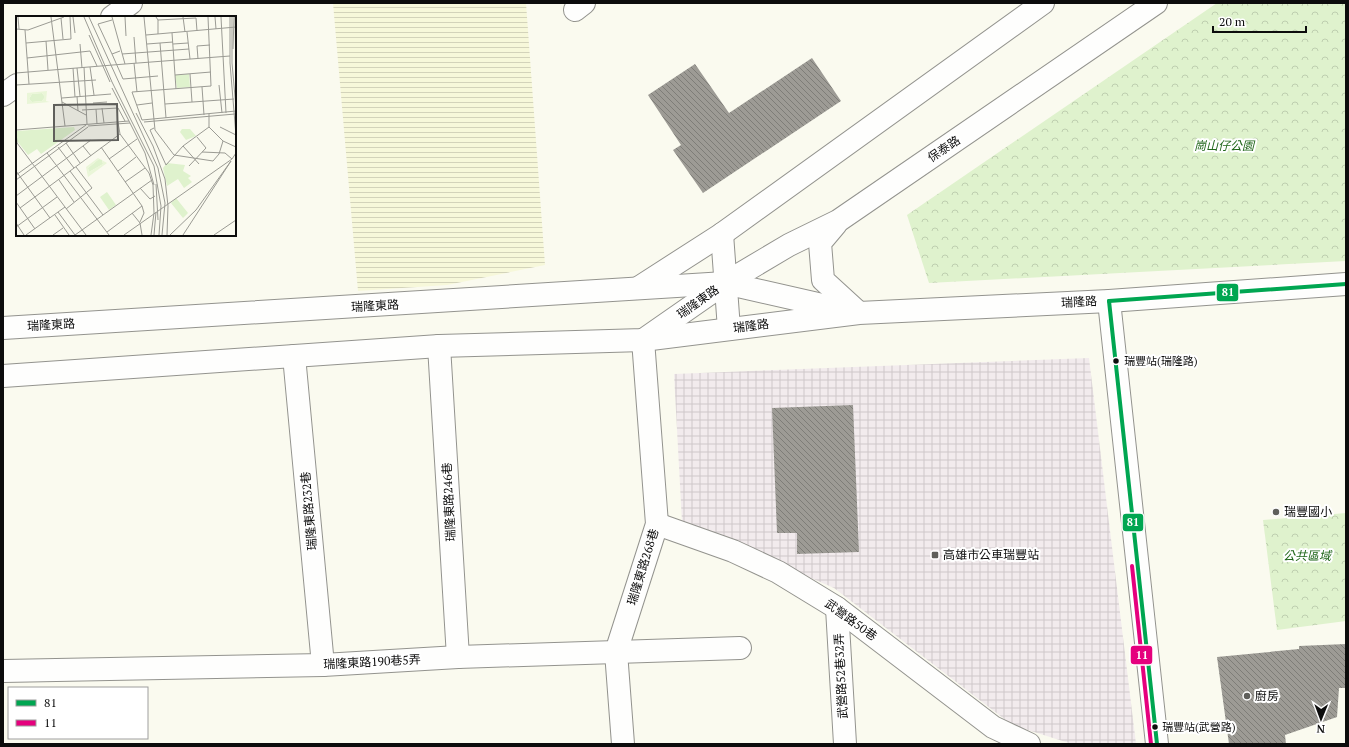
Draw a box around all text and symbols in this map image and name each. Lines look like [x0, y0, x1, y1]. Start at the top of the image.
scale bar [1213, 8, 1306, 34]
text: 20 m [1219, 14, 1246, 29]
inset map [16, 16, 236, 236]
street label: 保泰路 [925, 132, 963, 165]
park label: 崗山仔公園 [1194, 138, 1256, 153]
street label: 瑞隆東路 [674, 282, 722, 322]
line badge: 81 [1216, 283, 1239, 302]
text: 81 [1222, 285, 1234, 299]
street label: 瑞隆路 [1061, 293, 1097, 310]
street label: 瑞隆東路 [351, 297, 399, 314]
street label: 瑞隆東路 [27, 316, 75, 333]
street label: 瑞隆路 [732, 316, 770, 335]
place label: 瑞豐站(瑞隆路) [1124, 354, 1198, 368]
marker: 瑞豐站(瑞隆路) [1111, 356, 1121, 366]
street label: 瑞隆東路246巷 [439, 462, 458, 542]
street label: 瑞隆東路232巷 [298, 471, 319, 551]
place label: 瑞豐國小 [1284, 504, 1332, 519]
marker: 瑞豐國小 [1271, 507, 1281, 517]
line badge: 81 [1122, 513, 1144, 532]
text: 81 [1127, 515, 1139, 529]
street label: 瑞隆東路268巷 [624, 527, 661, 607]
place label: 高雄市公車瑞豐站 [943, 547, 1039, 562]
park label: 公共區域 [1283, 548, 1333, 563]
marker: 高雄市公車瑞豐站 [930, 550, 940, 560]
street label: 武營路50巷 [822, 596, 880, 644]
street label: 武營路52巷32弄 [831, 633, 850, 719]
line badge: 11 [1130, 645, 1153, 665]
text: 11 [1136, 648, 1148, 662]
street label: 瑞隆東路190巷5弄 [323, 651, 421, 672]
legend [8, 687, 148, 739]
place label: 廚房 [1255, 688, 1279, 703]
marker: 廚房 [1242, 691, 1252, 701]
text: 81 [44, 695, 57, 710]
north arrow [1301, 699, 1341, 739]
text: 11 [44, 715, 57, 730]
place label: 瑞豐站(武營路) [1162, 720, 1236, 734]
marker: 瑞豐站(武營路) [1150, 722, 1160, 732]
text: N [1316, 722, 1325, 736]

